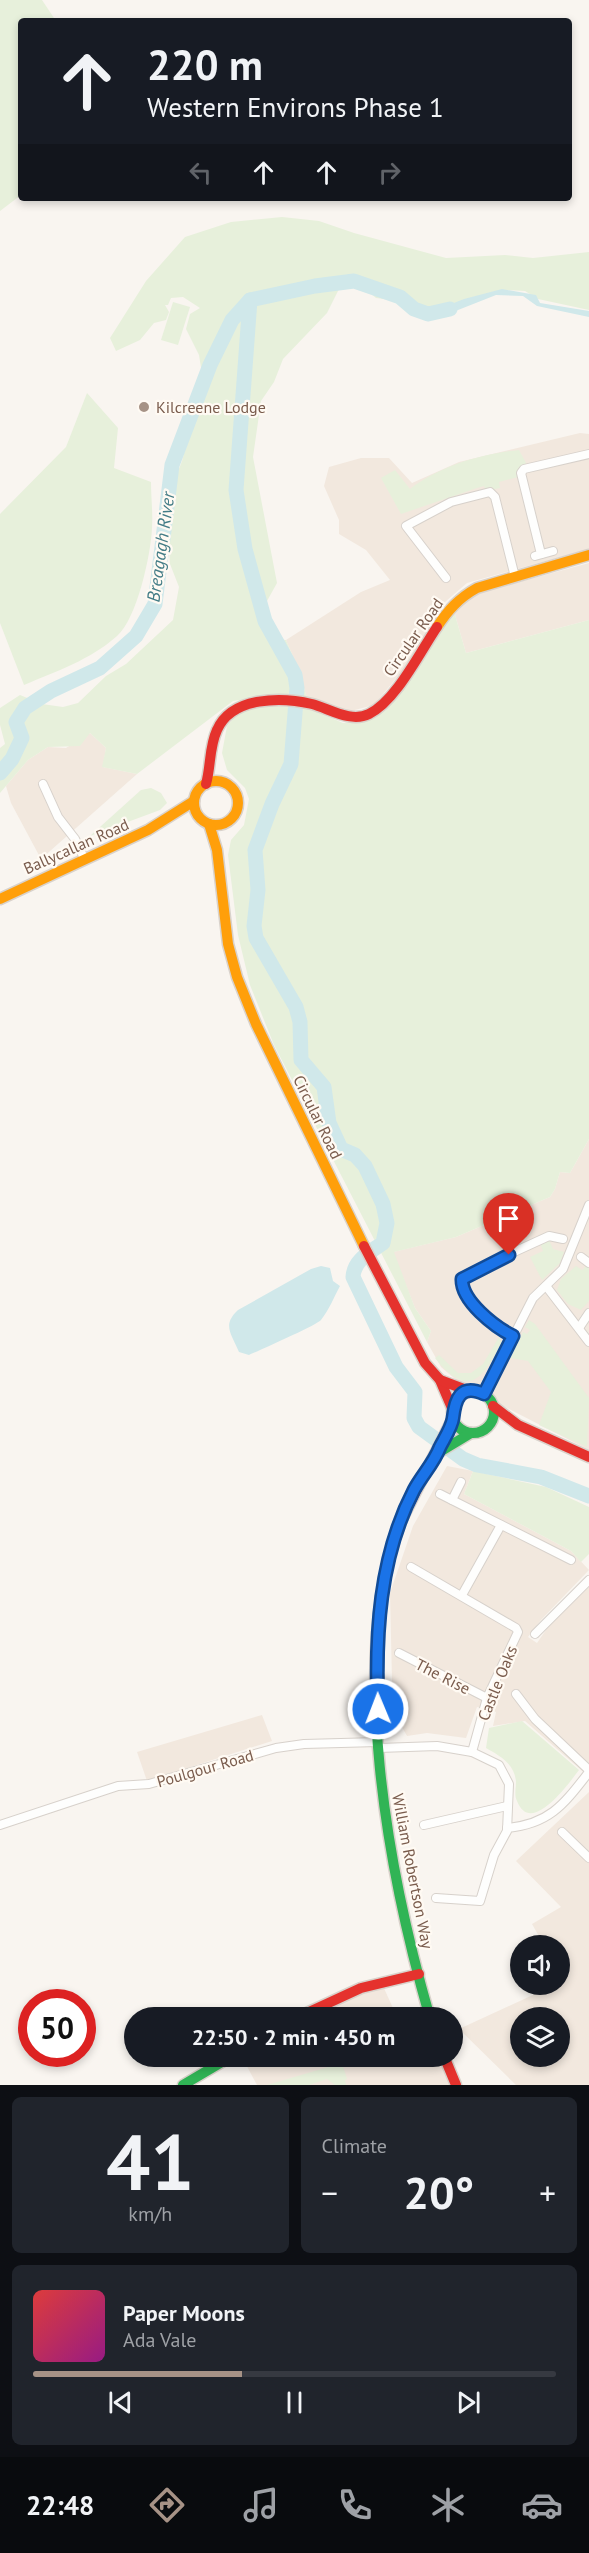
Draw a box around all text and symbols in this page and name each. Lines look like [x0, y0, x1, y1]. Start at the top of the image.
text: 220 m [147, 37, 263, 92]
icon: ahead [48, 42, 126, 120]
text: Western Environs Phase 1 [147, 90, 444, 124]
icon: left [184, 156, 217, 189]
icon: ahead [247, 156, 280, 189]
icon: ahead [310, 156, 343, 189]
icon: right [373, 156, 406, 189]
place label: Kilcreene Lodge [156, 397, 266, 417]
marker: Kilcreene Lodge [137, 400, 151, 414]
water label: Breagagh River [141, 489, 180, 603]
street label: Circular Road [379, 594, 447, 680]
street label: Ballycallan Road [20, 814, 132, 878]
street label: Circular Road [289, 1072, 347, 1162]
pin [483, 1193, 534, 1255]
icon: arrive [492, 1202, 525, 1235]
street label: Castle Oaks [473, 1642, 521, 1724]
street label: The Rise [412, 1654, 474, 1698]
position arrow [346, 1677, 410, 1741]
street label: Poulgour Road [154, 1745, 256, 1791]
street label: William Robertson Way [388, 1792, 438, 1951]
map controls [510, 1935, 570, 2067]
button: sound [510, 1935, 570, 1995]
speed limit sign: 50 [18, 1989, 96, 2067]
button: layers [510, 2007, 570, 2067]
text: 22:50 · 2 min · 450 m [192, 2023, 395, 2051]
text: 41 [106, 2111, 194, 2212]
text: Climate [322, 2133, 387, 2159]
text: 20° [403, 2163, 474, 2221]
text: − [322, 2171, 338, 2214]
text: + [539, 2171, 556, 2214]
text: km/h [128, 2201, 172, 2227]
text: Paper Moons [123, 2299, 245, 2327]
text: Ada Vale [123, 2327, 196, 2353]
icon: previous [104, 2386, 137, 2419]
icon: pause [278, 2386, 311, 2419]
icon: next [452, 2386, 485, 2419]
icon: directions [146, 2484, 188, 2526]
icon: music [240, 2484, 282, 2526]
icon: phone [334, 2484, 376, 2526]
icon: climate [427, 2484, 469, 2526]
icon: car [521, 2484, 563, 2526]
text: 22:48 [26, 2488, 94, 2522]

